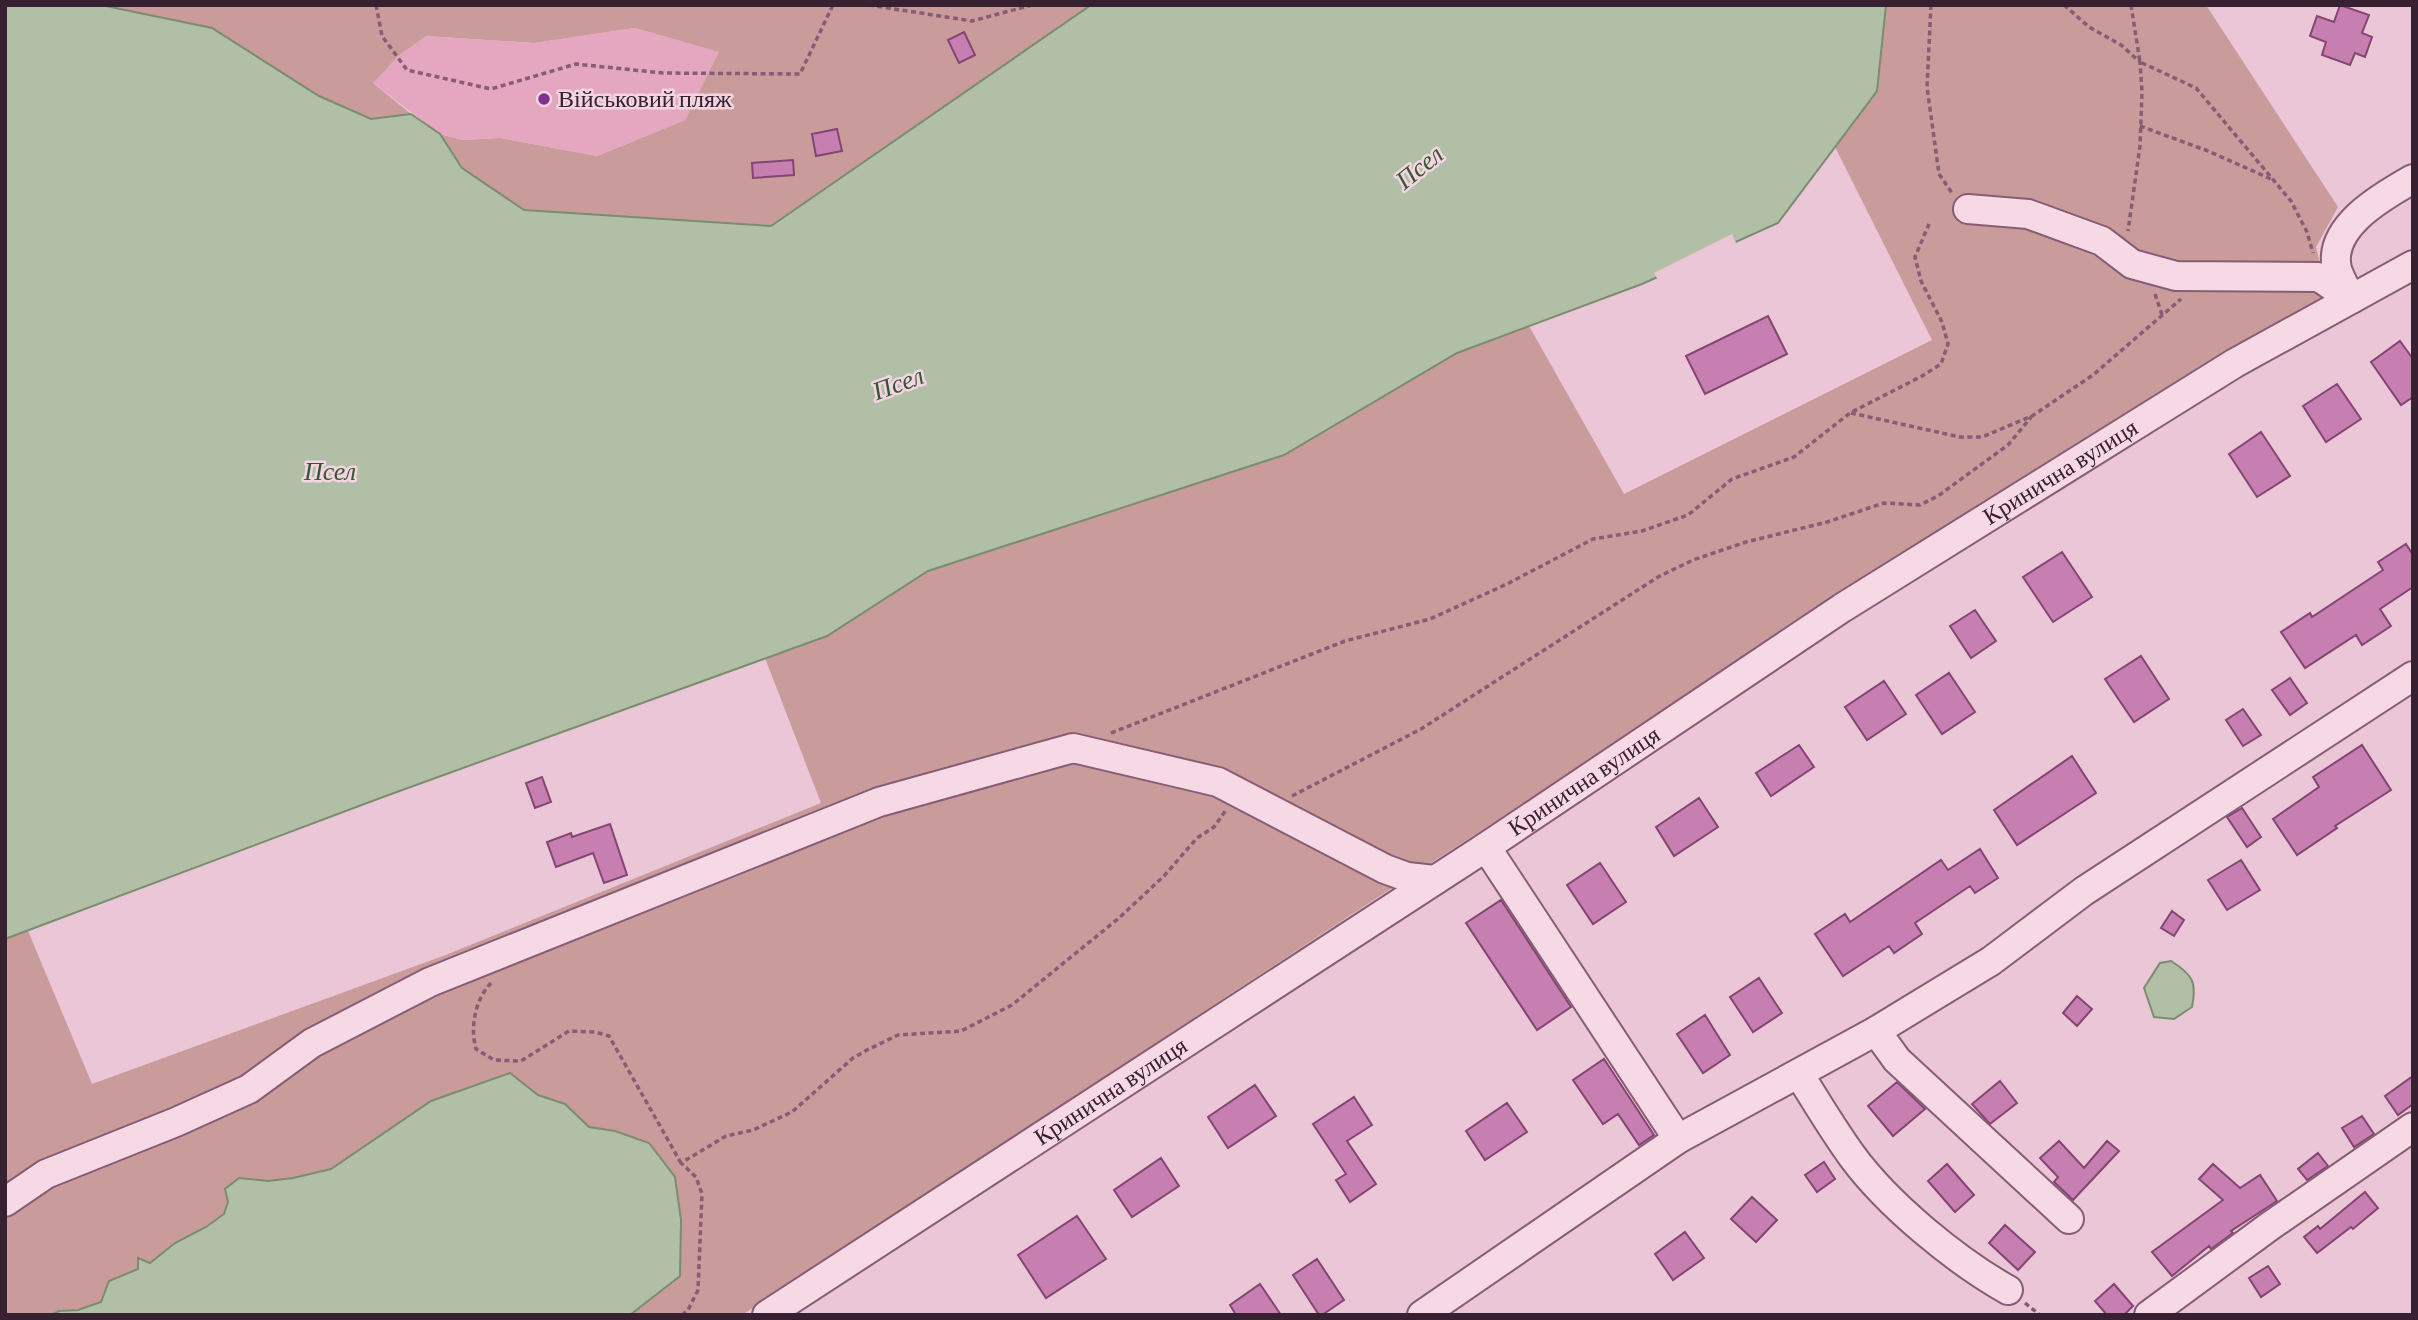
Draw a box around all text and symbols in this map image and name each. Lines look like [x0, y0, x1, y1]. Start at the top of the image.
place label: Військовий пляж [558, 85, 732, 112]
marker: Військовий пляж [536, 91, 552, 107]
water label: Псел [1389, 140, 1449, 196]
water label: Псел [868, 361, 928, 406]
street label: Кринична вулиця [1978, 413, 2142, 530]
water label: Псел [303, 457, 356, 486]
street label: Кринична вулиця [1503, 720, 1665, 841]
street label: Кринична вулиця [1029, 1031, 1192, 1150]

